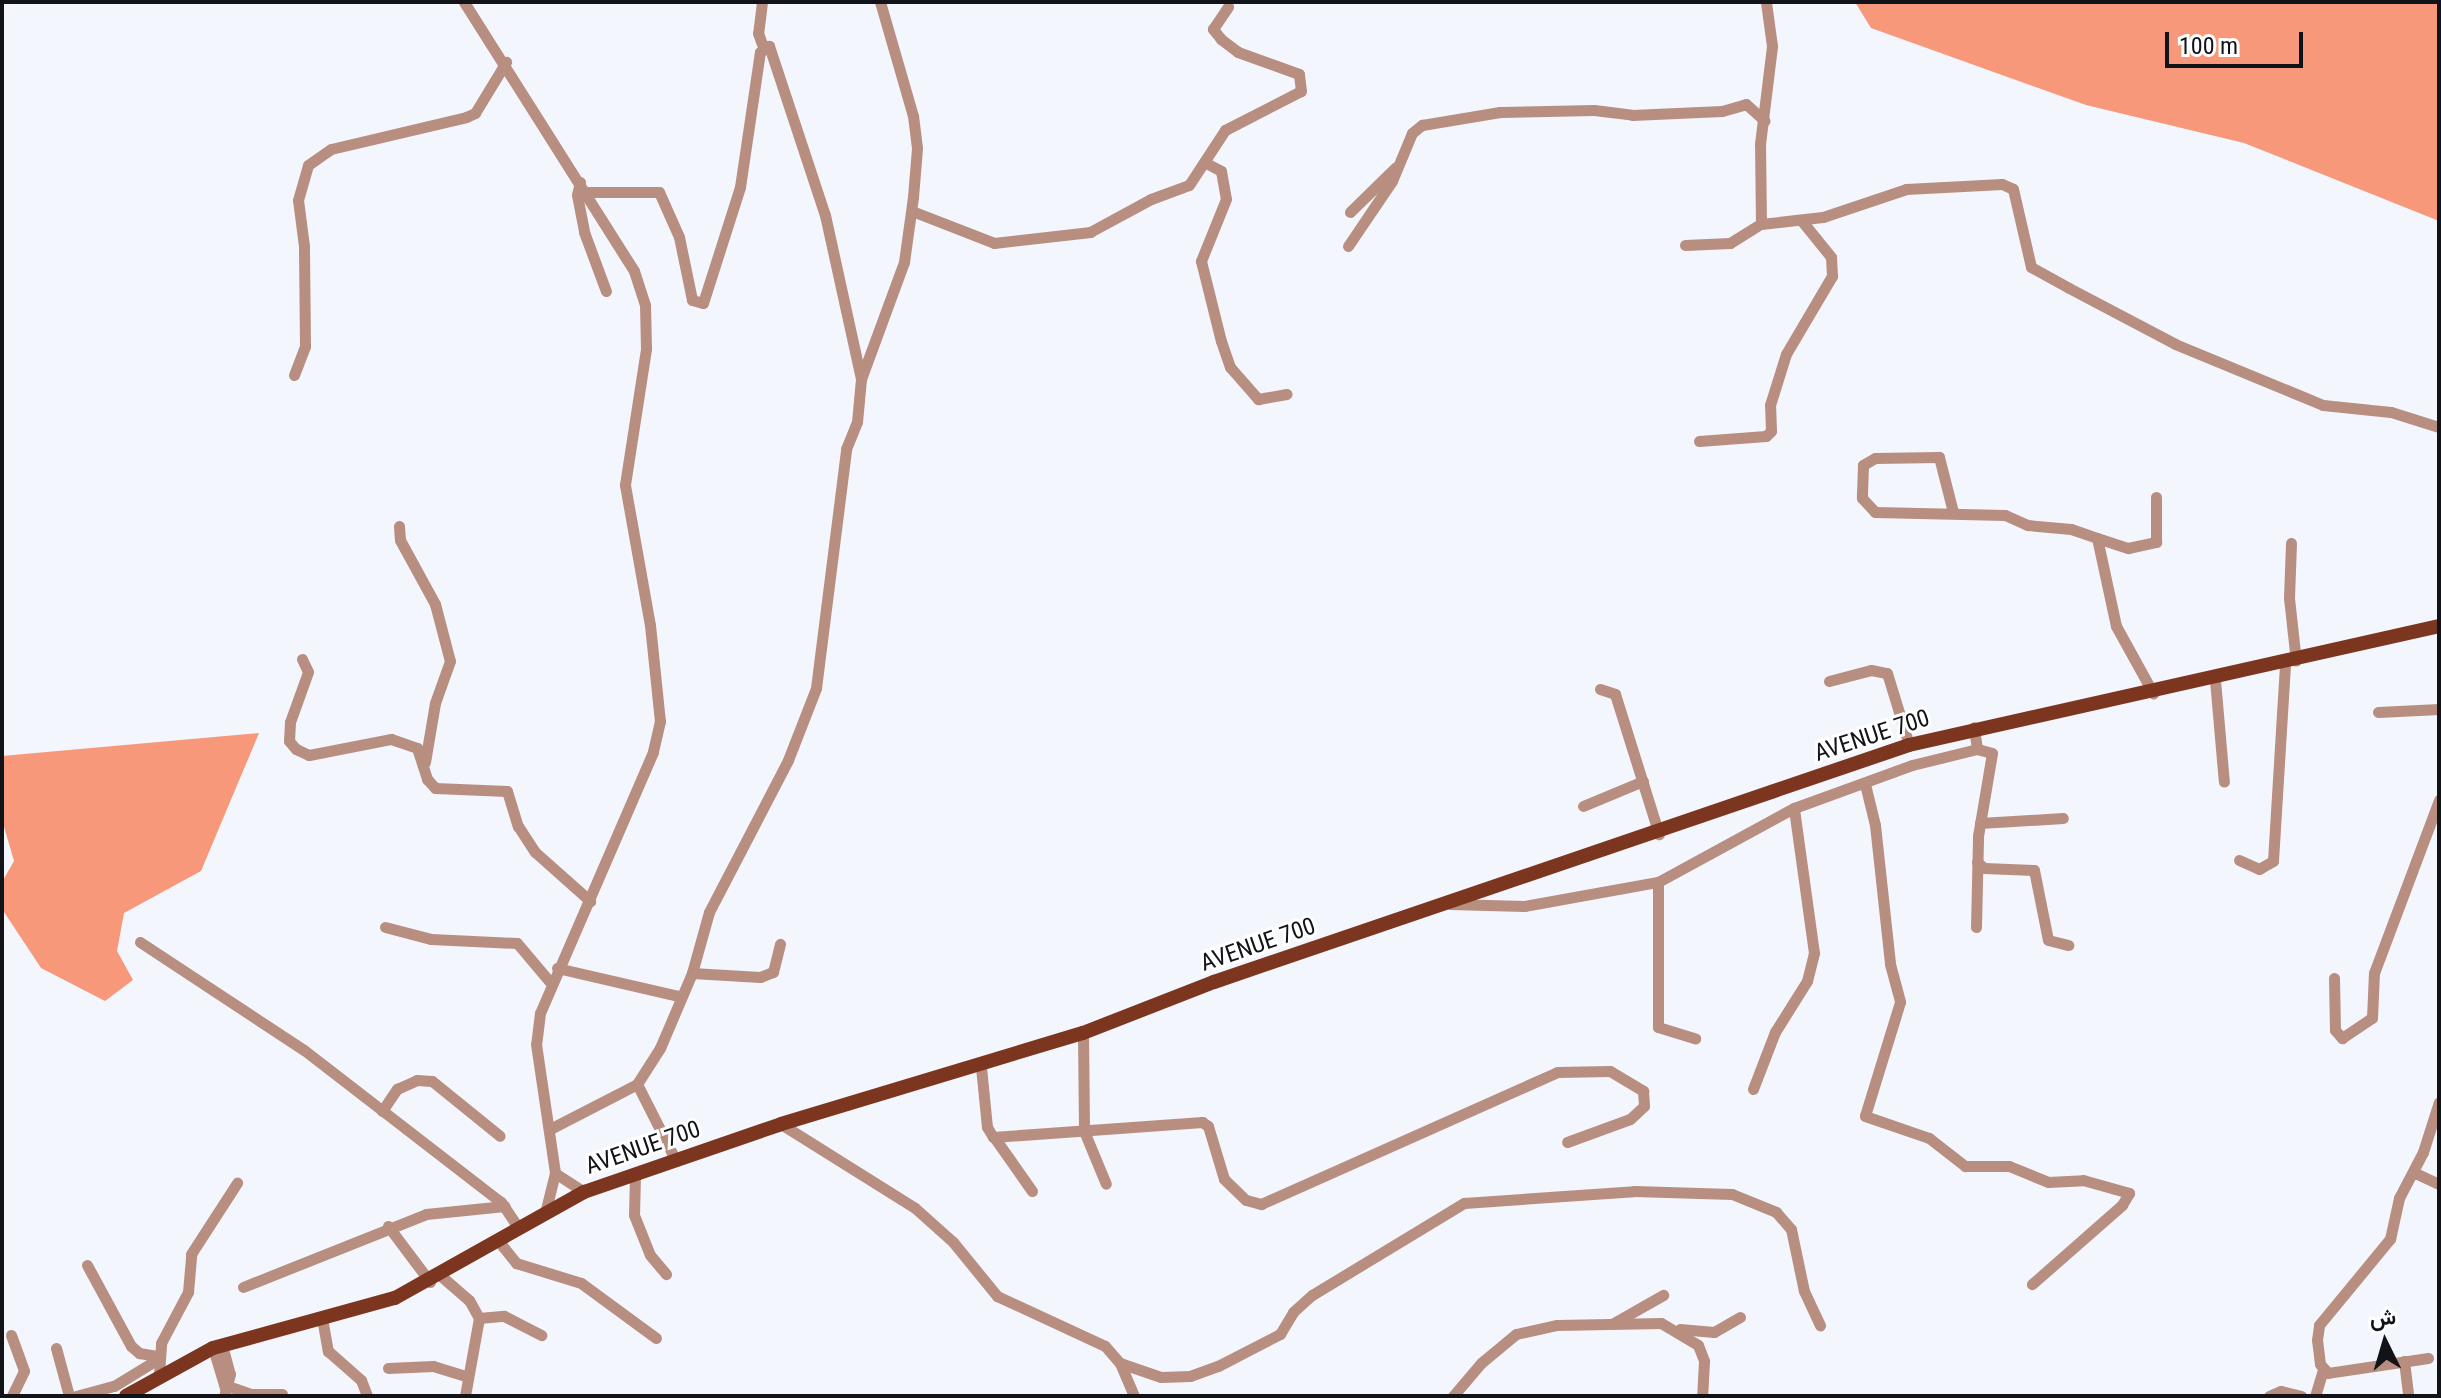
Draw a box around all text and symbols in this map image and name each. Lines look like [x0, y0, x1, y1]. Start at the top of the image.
scale bar [2169, 16, 2307, 66]
text: 100 m [2179, 32, 2238, 60]
street label: AVENUE 700 [1811, 704, 1933, 768]
street label: AVENUE 700 [1197, 912, 1319, 978]
street label: AVENUE 700 [582, 1115, 704, 1181]
north arrow [2345, 1302, 2425, 1382]
text: ش [2369, 1304, 2397, 1331]

